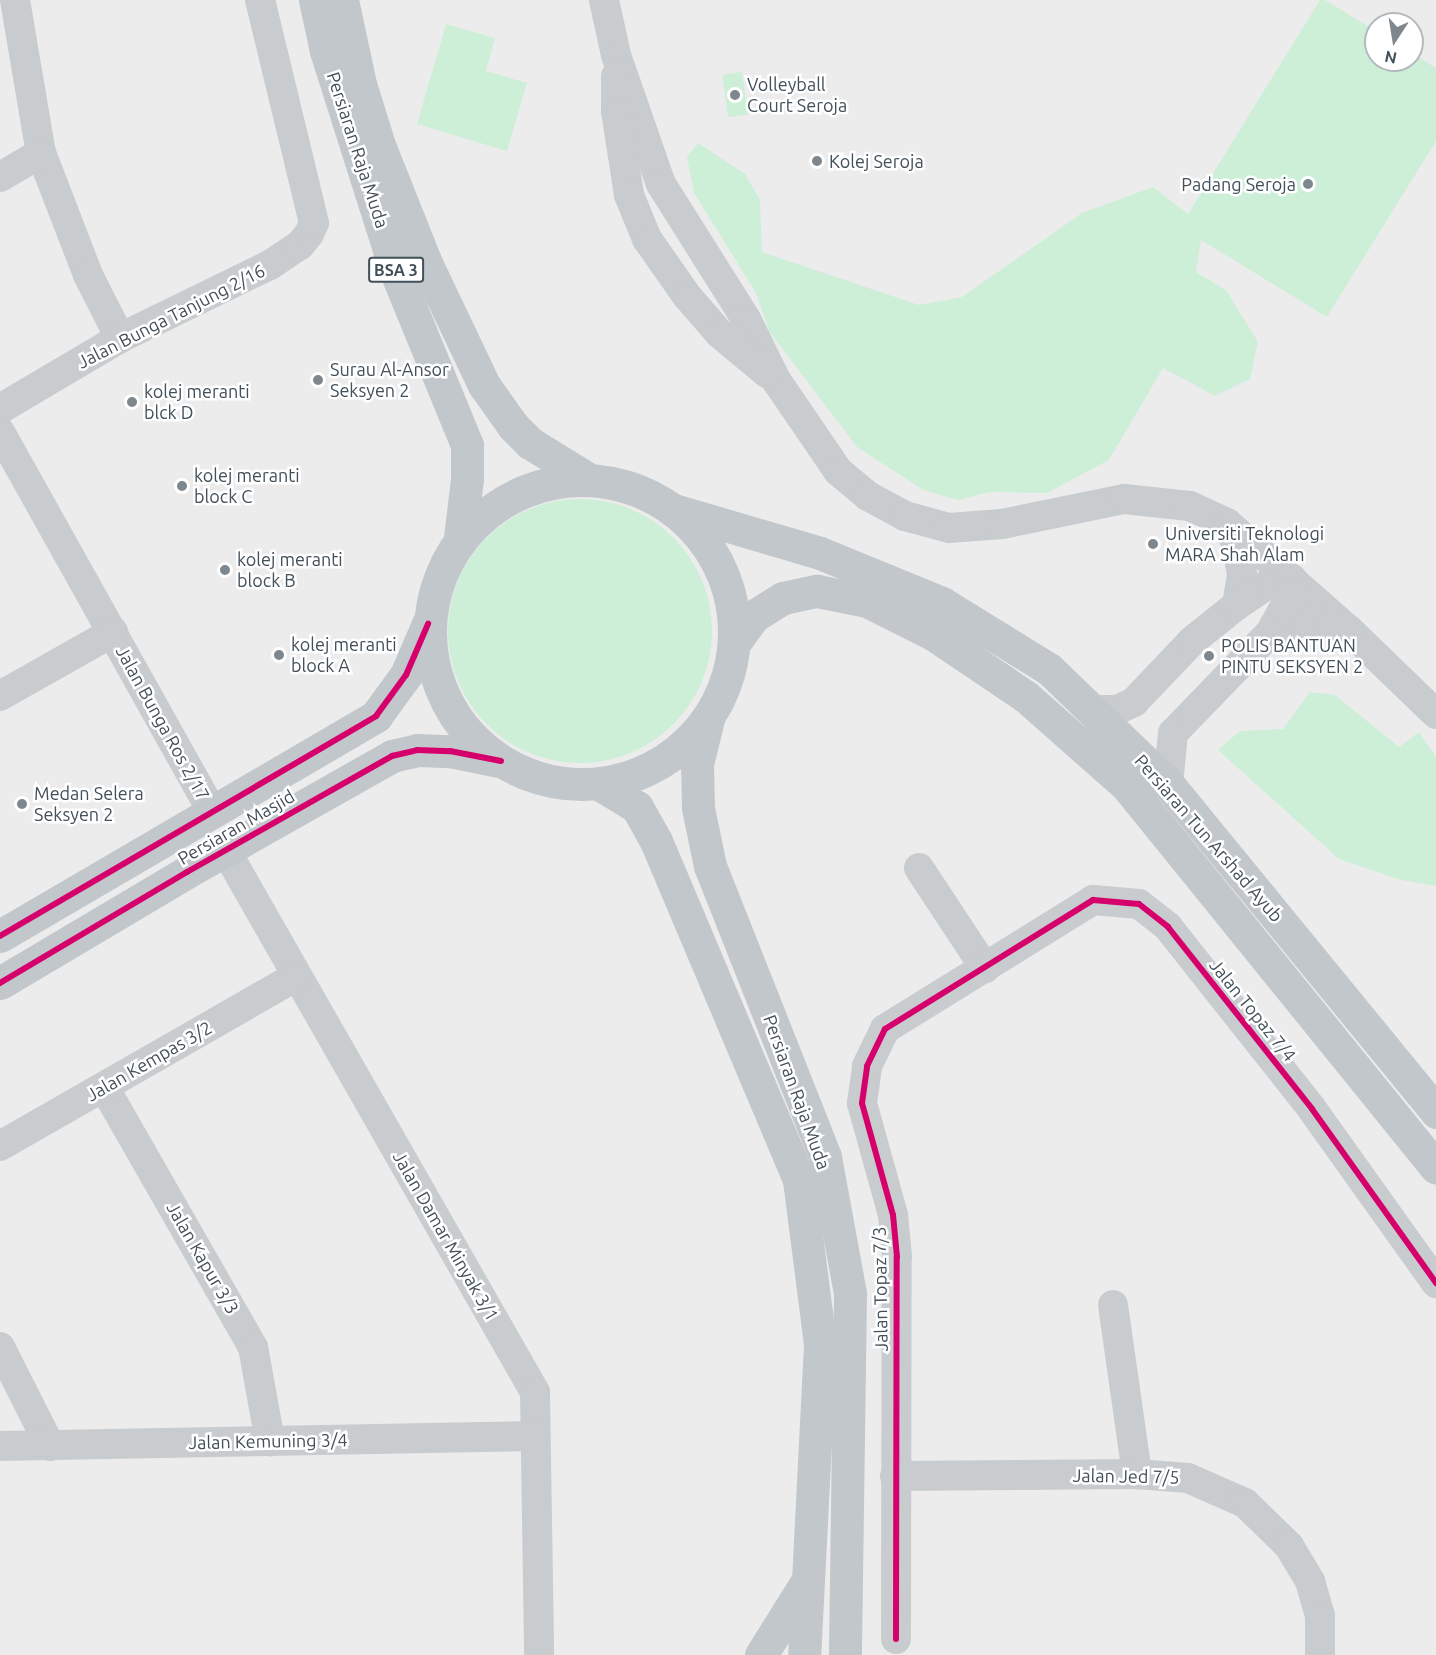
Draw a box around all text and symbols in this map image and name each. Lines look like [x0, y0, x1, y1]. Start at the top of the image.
north arrow [1364, 12, 1424, 72]
text: N [1383, 48, 1398, 68]
street label: Persiaran Raja Muda [323, 69, 393, 231]
place label: Volleyball Court Seroja [747, 74, 847, 116]
marker: Volleyball Court Seroja [728, 88, 742, 102]
place label: Kolej Seroja [829, 150, 924, 172]
marker: Kolej Seroja [810, 154, 824, 168]
place label: Padang Seroja [1181, 173, 1296, 195]
marker: Padang Seroja [1301, 177, 1315, 191]
road number: BSA 3 [368, 257, 424, 283]
street label: Jalan Bunga Tanjung 2/16 [74, 259, 268, 373]
place label: Surau Al-Ansor Seksyen 2 [330, 359, 449, 401]
marker: Surau Al-Ansor Seksyen 2 [311, 373, 325, 387]
place label: kolej meranti blck D [144, 381, 250, 424]
marker: kolej meranti blck D [125, 395, 139, 409]
place label: kolej meranti block C [194, 465, 300, 508]
marker: kolej meranti block C [175, 479, 189, 493]
place label: Universiti Teknologi MARA Shah Alam [1165, 523, 1324, 566]
marker: Universiti Teknologi MARA Shah Alam [1146, 537, 1160, 551]
place label: kolej meranti block B [237, 549, 343, 592]
marker: kolej meranti block B [218, 563, 232, 577]
place label: kolej meranti block A [291, 634, 397, 676]
place label: POLIS BANTUAN PINTU SEKSYEN 2 [1221, 635, 1363, 678]
street label: Jalan Bunga Ros 2/17 [112, 642, 214, 804]
marker: kolej meranti block A [272, 648, 286, 662]
marker: POLIS BANTUAN PINTU SEKSYEN 2 [1202, 649, 1216, 663]
street label: Persiaran Tun Arshad Ayub [1130, 750, 1288, 926]
place label: Medan Selera Seksyen 2 [34, 783, 144, 826]
street label: Persiaran Masjid [174, 785, 298, 869]
marker: Medan Selera Seksyen 2 [15, 797, 29, 811]
street label: Jalan Topaz 7/4 [1205, 955, 1301, 1065]
street label: Persiaran Raja Muda [759, 1012, 835, 1172]
street label: Jalan Kempas 3/2 [82, 1016, 216, 1106]
street label: Jalan Damar Minyak 3/1 [389, 1147, 503, 1325]
street label: Jalan Kapur 3/3 [162, 1198, 244, 1318]
street label: Jalan Topaz 7/3 [868, 1226, 892, 1352]
street label: Jalan Kemuning 3/4 [188, 1429, 348, 1453]
street label: Jalan Jed 7/5 [1072, 1464, 1180, 1488]

